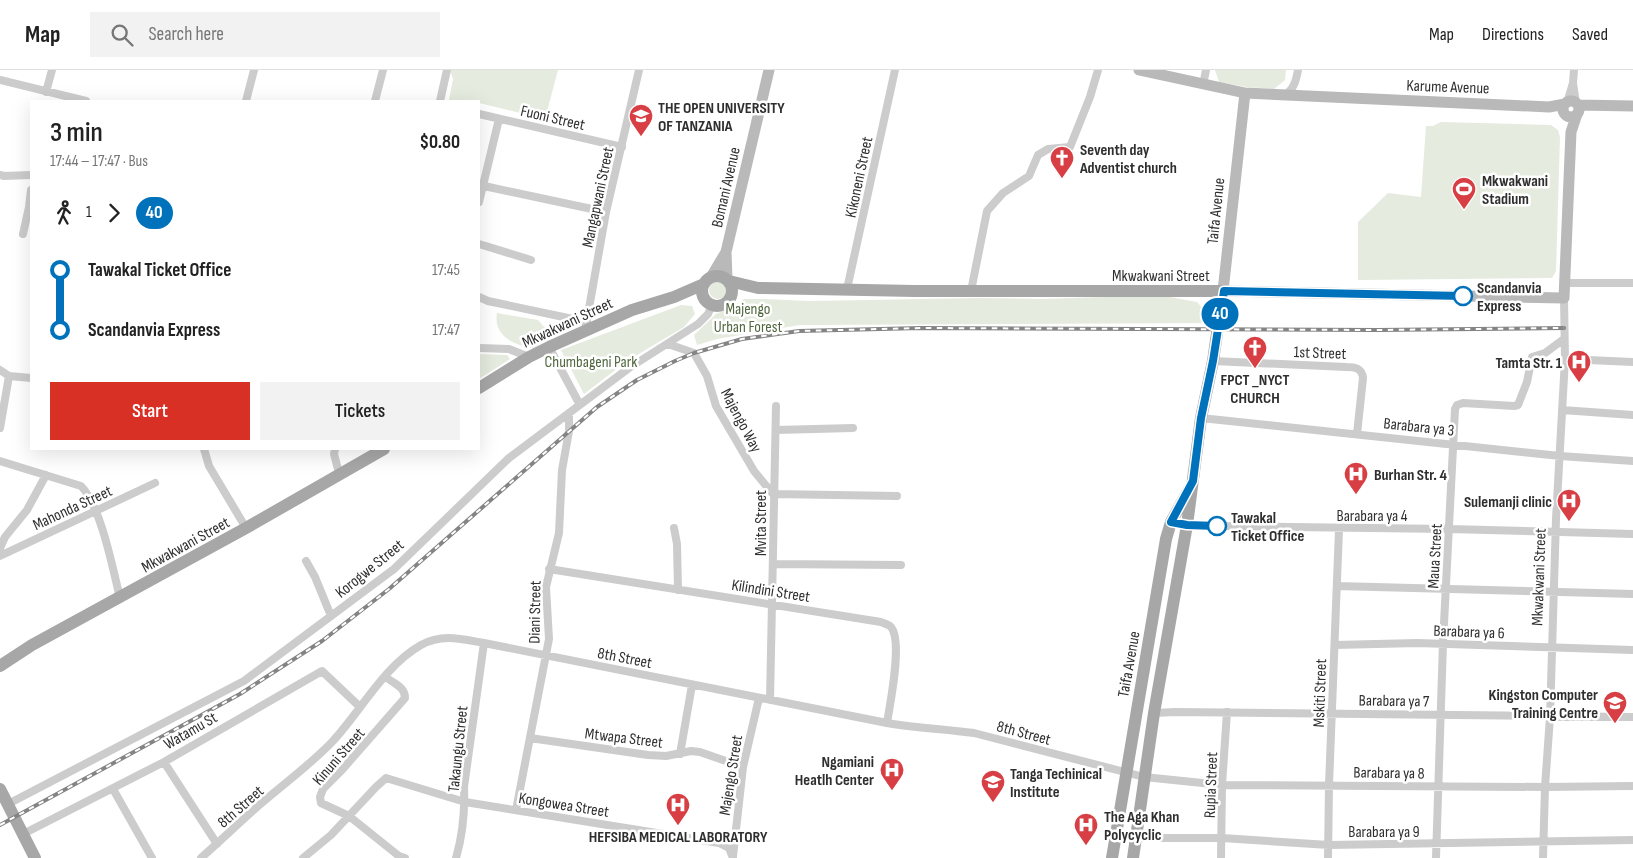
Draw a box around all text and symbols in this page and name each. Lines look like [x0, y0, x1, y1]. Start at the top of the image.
search box [90, 12, 440, 57]
text: Map [25, 20, 60, 49]
icon: search [108, 21, 136, 49]
text: Search here [148, 23, 224, 46]
text: Map [1429, 24, 1454, 45]
text: Directions [1482, 24, 1544, 45]
text: Saved [1572, 24, 1608, 45]
street label: Karume Avenue [1406, 77, 1490, 98]
place label: THE OPEN UNIVERSITY OF TANZANIA [658, 99, 785, 136]
street label: Fuoni Street [519, 102, 587, 135]
school or university icon: THE OPEN UNIVERSITY OF TANZANIA [628, 103, 654, 137]
text: 3 min [50, 116, 103, 149]
text: $0.80 [419, 131, 460, 154]
street label: Kikoneni Street [842, 135, 877, 219]
place label: Seventh day Adventist church [1079, 141, 1177, 178]
street label: Mangapwani Street [579, 145, 618, 249]
street label: Bomani Avenue [708, 145, 745, 229]
church icon: Seventh day Adventist church [1049, 145, 1075, 179]
text: 17:44 – 17:47 · Bus [50, 152, 148, 171]
place label: Mkwakwani Stadium [1482, 172, 1548, 209]
sports icon: Mkwakwani Stadium [1451, 176, 1477, 210]
street label: Taifa Avenue [1204, 177, 1229, 245]
icon: walk [50, 199, 78, 227]
icon: forward [100, 199, 128, 227]
text: 40 [146, 202, 163, 223]
text: 1 [86, 203, 92, 222]
text: Tawakal Ticket Office [88, 259, 231, 282]
text: 17:45 [432, 261, 460, 280]
street label: Mkwakwani Street [1112, 267, 1210, 286]
place label: Scandanvia Express [1477, 279, 1542, 316]
marker: Scandanvia Express [1453, 286, 1473, 306]
street label: Mkwakwani Street [519, 294, 616, 353]
line badge: 40 [1198, 298, 1242, 330]
park label: Majengo Urban Forest [714, 300, 782, 337]
text: 40 [1212, 303, 1228, 324]
text: Scandanvia Express [88, 319, 220, 342]
text: 17:47 [432, 321, 460, 340]
church icon: FPCT _NYCT CHURCH [1242, 335, 1268, 369]
street label: 1st Street [1293, 343, 1347, 364]
hospital icon: Tamta Str. 1 [1566, 349, 1592, 383]
park label: Chumbageni Park [545, 353, 637, 372]
place label: Tamta Str. 1 [1496, 354, 1563, 373]
place label: FPCT _NYCT CHURCH [1221, 371, 1290, 408]
button: Start [50, 382, 250, 440]
button: Tickets [260, 382, 460, 440]
street label: Majengo Way [716, 386, 765, 456]
street label: Barabara ya 3 [1383, 414, 1455, 441]
hospital icon: Burhan Str. 4 [1343, 461, 1369, 495]
place label: Burhan Str. 4 [1374, 466, 1447, 485]
street label: Mahonda Street [30, 482, 115, 535]
hospital icon: Sulemanji clinic [1556, 488, 1582, 522]
street label: Mvita Street [752, 490, 771, 556]
place label: Sulemanji clinic [1464, 493, 1552, 512]
street label: Barabara ya 4 [1337, 507, 1408, 526]
place label: Tawakal Ticket Office [1231, 509, 1305, 546]
street label: Mkwakwani Street [138, 513, 233, 577]
marker: Tawakal Ticket Office [1207, 516, 1227, 536]
street label: Maua Street [1424, 523, 1447, 589]
street label: Mkwakwani Street [1528, 528, 1551, 626]
street label: Korogwe Street [332, 536, 408, 602]
street label: Kilindini Street [730, 576, 811, 607]
street label: Diani Street [525, 580, 546, 644]
street label: Barabara ya 6 [1433, 622, 1505, 643]
street label: Taifa Avenue [1114, 630, 1145, 699]
street label: 8th Street [596, 644, 654, 673]
street label: Mskiti Street [1310, 658, 1331, 728]
place label: Kingston Computer Training Centre [1489, 686, 1598, 723]
school or university icon: Kingston Computer Training Centre [1602, 690, 1628, 724]
street label: Barabara ya 7 [1358, 691, 1430, 712]
street label: Takaungu Street [445, 705, 472, 793]
street label: Watamu St [161, 708, 221, 754]
street label: 8th Street [995, 717, 1053, 750]
street label: Kinuni Street [309, 724, 369, 790]
street label: Mtwapa Street [584, 724, 664, 753]
street label: Majengo Street [716, 734, 747, 817]
street label: Rupia Street [1201, 752, 1222, 818]
place label: Ngamiani Heatlh Center [795, 753, 874, 790]
hospital icon: Ngamiani Heatlh Center [879, 757, 905, 791]
street label: Barabara ya 8 [1353, 763, 1425, 784]
place label: Tanga Techinical Institute [1010, 765, 1102, 802]
school or university icon: Tanga Techinical Institute [980, 769, 1006, 803]
street label: 8th Street [214, 782, 268, 832]
street label: Kongowea Street [517, 789, 610, 822]
hospital icon: HEFSIBA MEDICAL LABORATORY [665, 792, 691, 826]
place label: The Aga Khan Polycyclic [1104, 808, 1179, 845]
hospital icon: The Aga Khan Polycyclic [1073, 812, 1099, 846]
street label: Barabara ya 9 [1348, 823, 1420, 842]
place label: HEFSIBA MEDICAL LABORATORY [589, 828, 768, 847]

